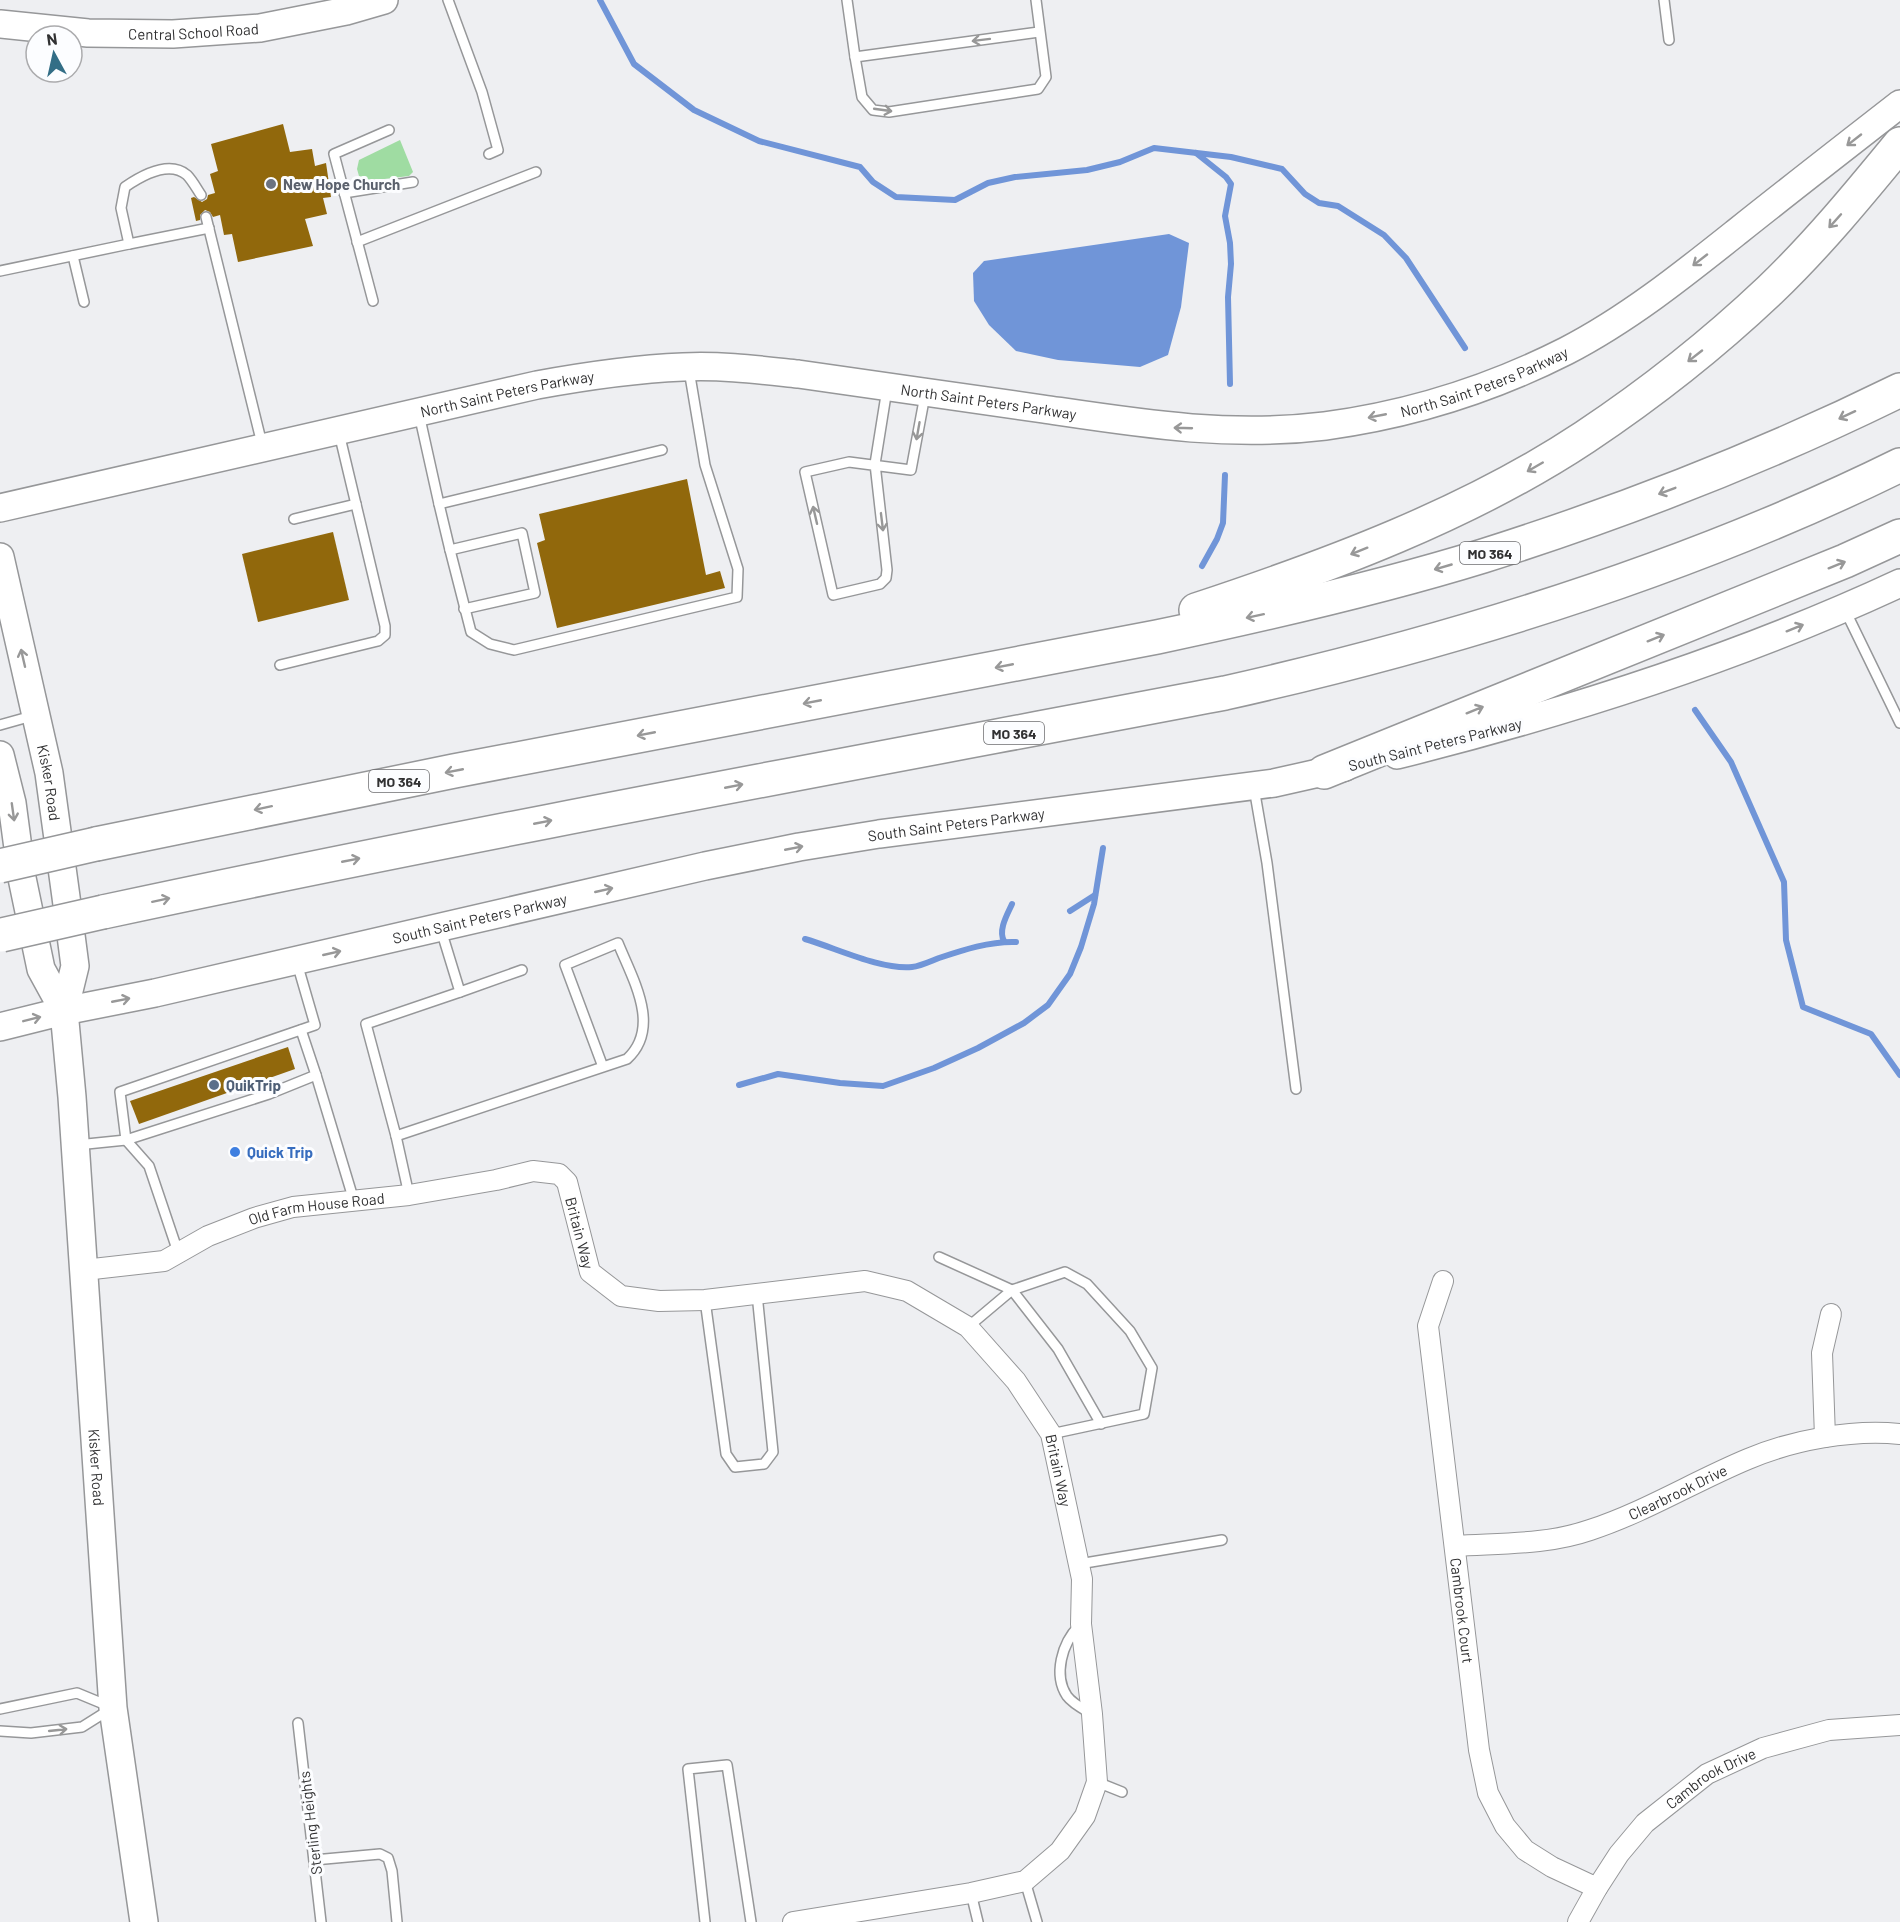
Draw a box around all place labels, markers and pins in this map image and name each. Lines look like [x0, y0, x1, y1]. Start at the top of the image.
place label: New Hope Church [283, 175, 400, 193]
marker: New Hope Church [264, 177, 278, 191]
place label: QuikTrip [226, 1076, 281, 1094]
marker: QuikTrip [207, 1078, 221, 1092]
place label: Quick Trip [247, 1143, 313, 1161]
marker: Quick Trip [228, 1145, 242, 1159]

